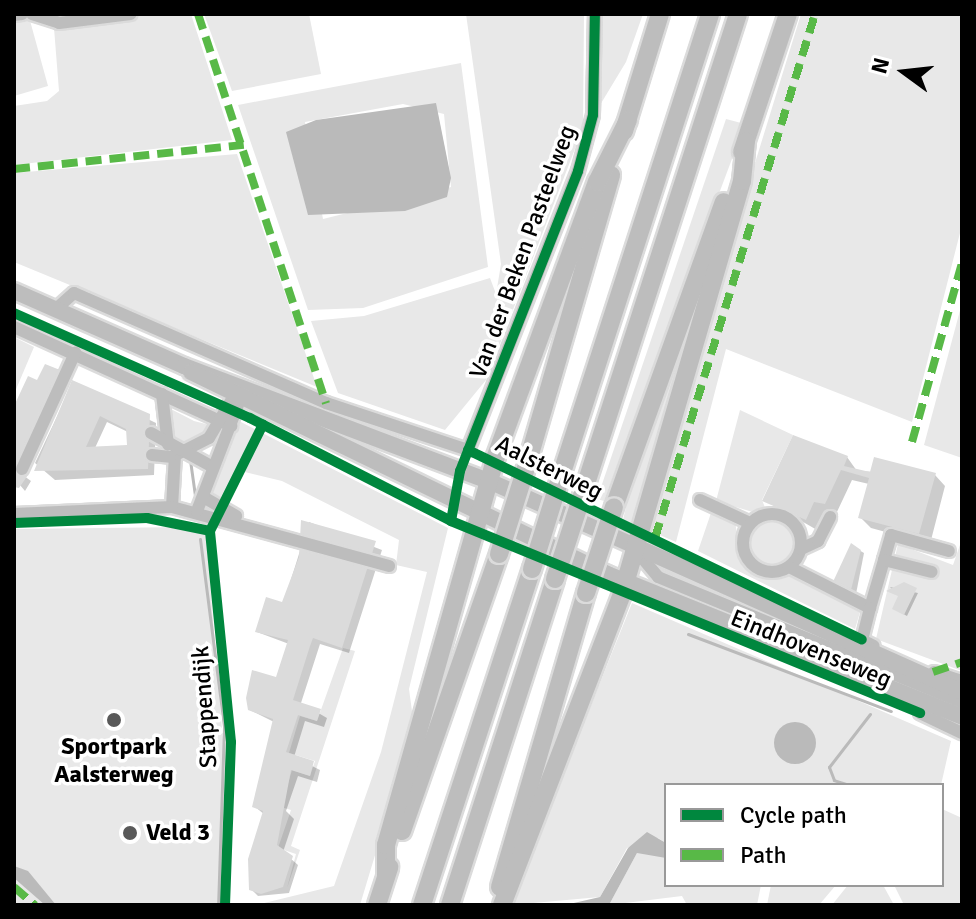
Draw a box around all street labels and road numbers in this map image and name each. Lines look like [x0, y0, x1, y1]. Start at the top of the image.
street label: Van der Beken Pasteelweg [464, 122, 582, 382]
street label: Aalsterweg [491, 430, 607, 506]
street label: Eindhovenseweg [726, 604, 896, 694]
street label: Stappendijk [186, 645, 224, 769]

